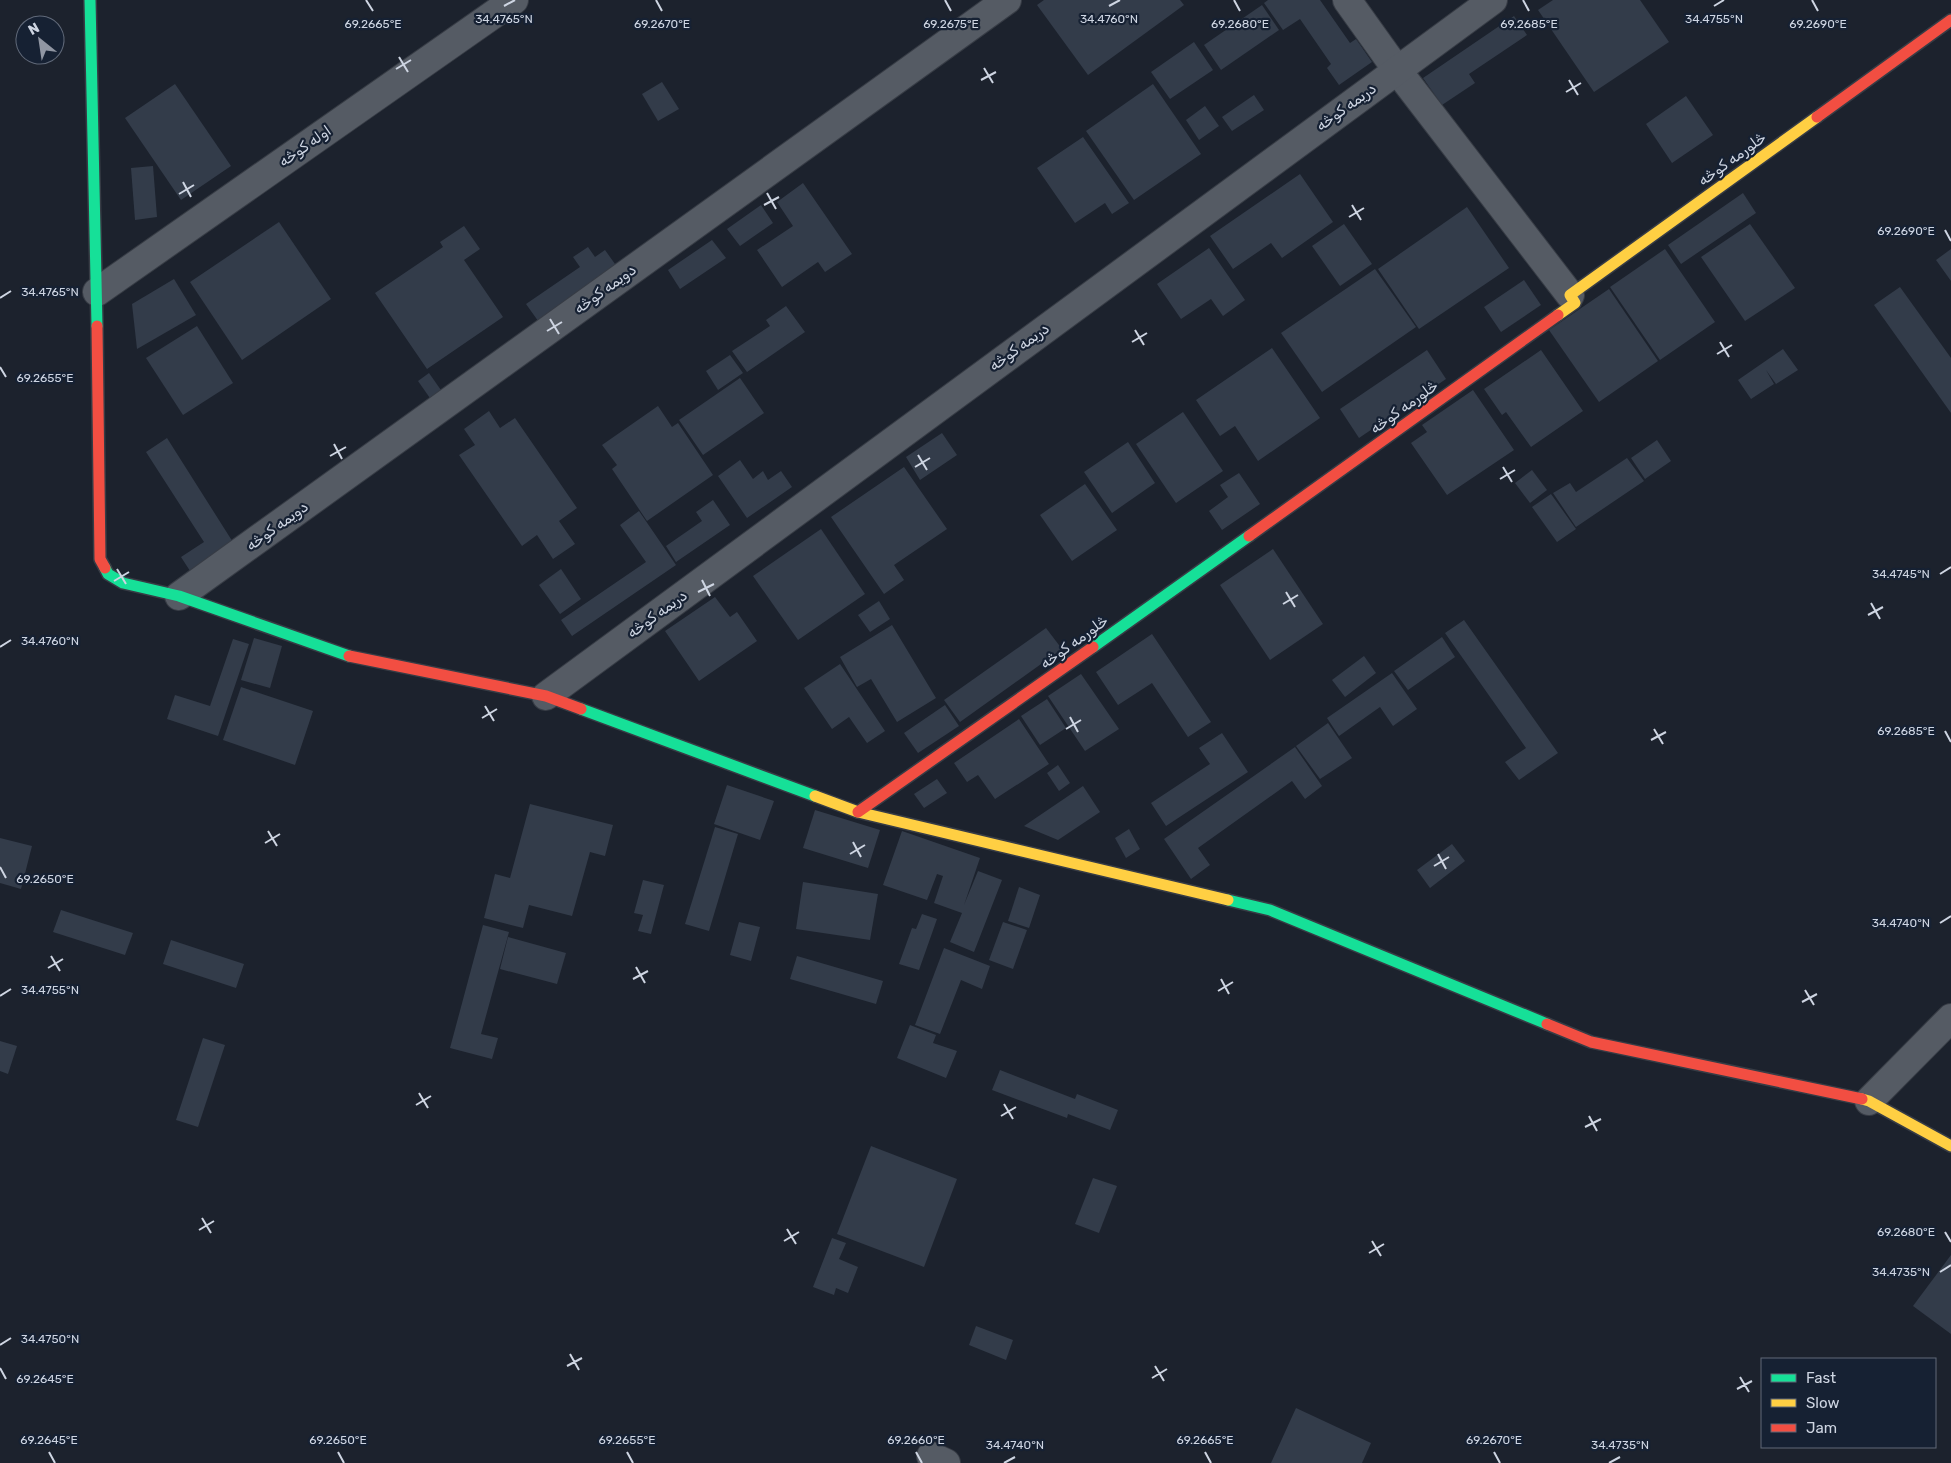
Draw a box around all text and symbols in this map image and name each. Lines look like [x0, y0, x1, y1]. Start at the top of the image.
text: 34.4765°N [475, 12, 533, 26]
text: 34.4760°N [1080, 12, 1138, 26]
text: 34.4755°N [1685, 12, 1743, 26]
north arrow [15, 15, 65, 65]
text: 69.2665°E [344, 17, 402, 31]
text: 69.2670°E [634, 17, 690, 31]
text: 69.2675°E [923, 17, 979, 31]
text: 69.2680°E [1211, 17, 1269, 31]
text: 69.2685°E [1500, 17, 1558, 31]
text: 69.2690°E [1789, 17, 1847, 31]
text: N [25, 19, 42, 39]
street label: دریمه کوڅه [1312, 79, 1380, 135]
street label: اوله کوڅه [275, 121, 335, 171]
street label: څلورمه کوڅه [1695, 128, 1769, 190]
text: 69.2690°E [1877, 224, 1935, 238]
street label: دویمه کوڅه [570, 260, 640, 318]
text: 34.4765°N [21, 285, 79, 299]
street label: دریمه کوڅه [985, 319, 1053, 375]
text: 69.2655°E [16, 371, 74, 385]
street label: څلورمه کوڅه [1367, 376, 1441, 438]
street label: دویمه کوڅه [242, 497, 312, 555]
text: 34.4745°N [1872, 567, 1930, 581]
street label: دریمه کوڅه [623, 586, 691, 642]
street label: څلورمه کوڅه [1037, 611, 1111, 673]
text: 34.4760°N [21, 634, 79, 648]
text: 69.2685°E [1877, 724, 1935, 738]
text: 69.2650°E [16, 872, 74, 886]
text: 34.4740°N [1872, 916, 1930, 930]
text: 34.4755°N [21, 983, 79, 997]
text: 69.2680°E [1877, 1225, 1935, 1239]
text: 34.4735°N [1872, 1265, 1930, 1279]
text: 34.4750°N [21, 1332, 79, 1346]
legend [1761, 1358, 1936, 1448]
text: Fast [1806, 1369, 1836, 1387]
text: 69.2645°E [16, 1372, 74, 1386]
text: Slow [1806, 1394, 1839, 1412]
text: Jam [1806, 1419, 1837, 1437]
text: 69.2645°E [20, 1433, 78, 1447]
text: 69.2650°E [309, 1433, 367, 1447]
text: 69.2655°E [598, 1433, 656, 1447]
text: 69.2660°E [887, 1433, 945, 1447]
text: 69.2665°E [1176, 1433, 1234, 1447]
text: 69.2670°E [1466, 1433, 1522, 1447]
text: 34.4740°N [986, 1438, 1044, 1452]
text: 34.4735°N [1591, 1438, 1649, 1452]

